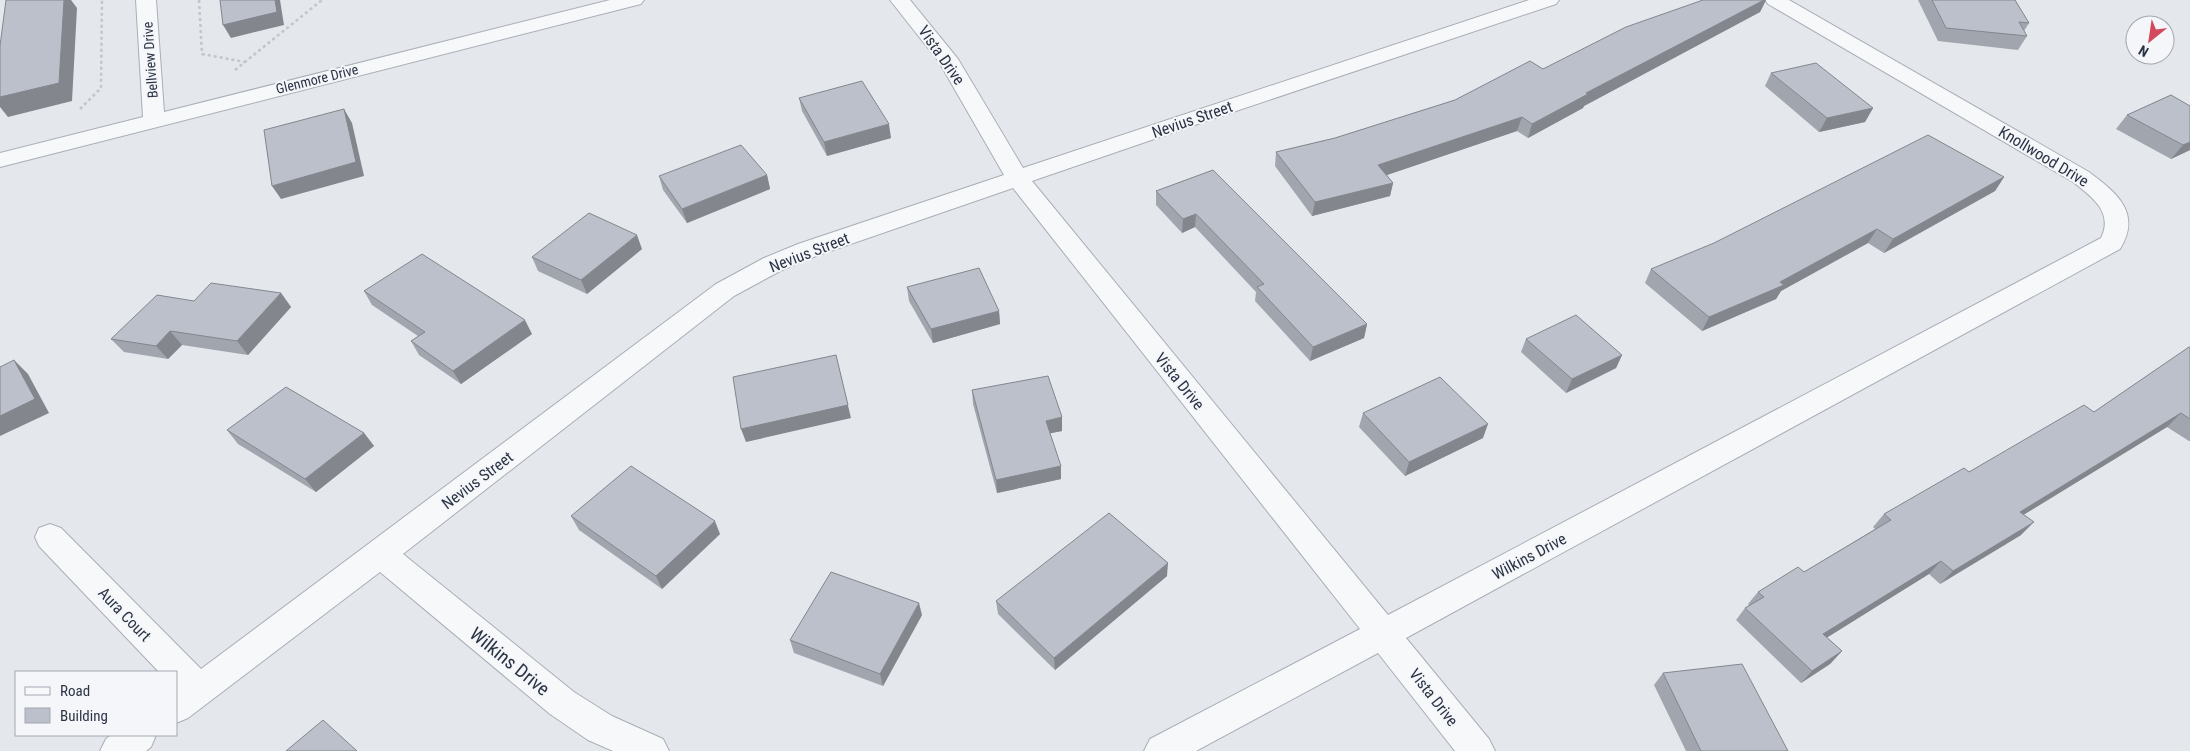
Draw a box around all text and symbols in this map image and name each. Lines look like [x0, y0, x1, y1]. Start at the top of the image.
north arrow [2125, 15, 2175, 65]
street label: Bellview Drive [139, 21, 161, 99]
street label: Vista Drive [914, 22, 969, 89]
text: N [2136, 42, 2151, 60]
street label: Glenmore Drive [274, 61, 360, 97]
street label: Nevius Street [1149, 97, 1235, 142]
street label: Knollwood Drive [1995, 122, 2092, 191]
street label: Nevius Street [767, 228, 852, 276]
street label: Vista Drive [1151, 349, 1208, 414]
street label: Nevius Street [438, 447, 517, 513]
street label: Wilkins Drive [1489, 529, 1569, 584]
street label: Aura Court [94, 583, 155, 645]
street label: Wilkins Drive [465, 622, 554, 701]
street label: Vista Drive [1405, 665, 1462, 730]
legend [15, 671, 178, 736]
text: Road [60, 682, 90, 700]
text: Building [60, 707, 108, 725]

